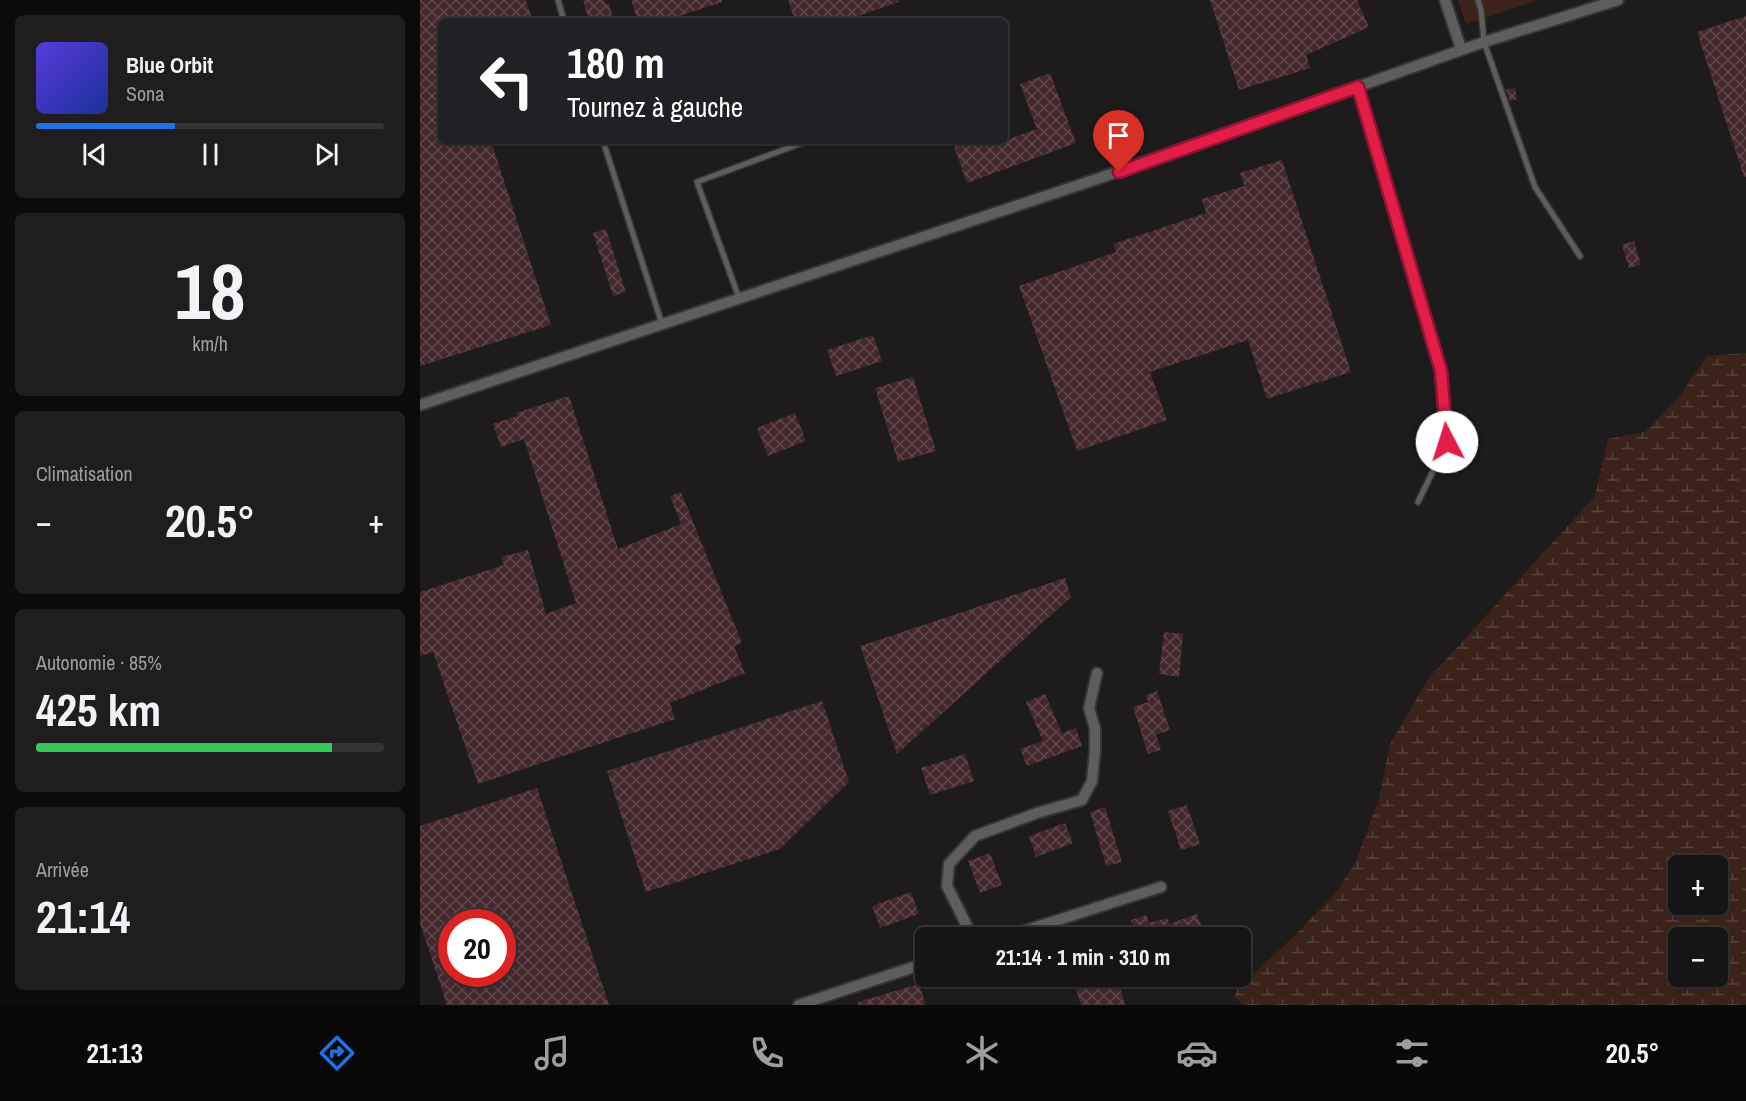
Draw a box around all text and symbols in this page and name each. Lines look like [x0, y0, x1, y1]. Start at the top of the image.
text: 180 m [567, 35, 665, 91]
icon: left [468, 42, 546, 120]
text: Blue Orbit [126, 50, 213, 80]
text: Sona [126, 80, 164, 107]
text: Tournez à gauche [567, 89, 743, 125]
pin [1093, 110, 1144, 172]
icon: arrive [1102, 119, 1135, 152]
icon: previous [78, 138, 111, 171]
icon: pause [194, 138, 227, 171]
icon: next [310, 138, 343, 171]
text: 18 [174, 238, 246, 343]
text: km/h [192, 330, 228, 357]
position arrow [1415, 410, 1479, 474]
text: Climatisation [36, 460, 133, 487]
text: 20.5° [165, 490, 255, 551]
text: − [36, 499, 52, 543]
text: + [368, 499, 384, 543]
text: Autonomie · 85% [36, 649, 162, 676]
text: 425 km [36, 679, 161, 740]
map controls [1668, 855, 1728, 987]
button: + [1668, 855, 1728, 915]
text: Arrivée [36, 856, 89, 883]
text: 21:14 [36, 886, 130, 947]
speed limit sign: 20 [438, 909, 516, 987]
button: − [1668, 927, 1728, 987]
text: 21:14 · 1 min · 310 m [996, 942, 1170, 972]
icon: directions [316, 1032, 358, 1074]
icon: music [531, 1032, 573, 1074]
icon: phone [746, 1032, 788, 1074]
icon: climate [961, 1032, 1003, 1074]
icon: car [1176, 1032, 1218, 1074]
icon: filters [1391, 1032, 1433, 1074]
text: 21:13 [86, 1035, 143, 1071]
text: 20.5° [1606, 1035, 1659, 1071]

